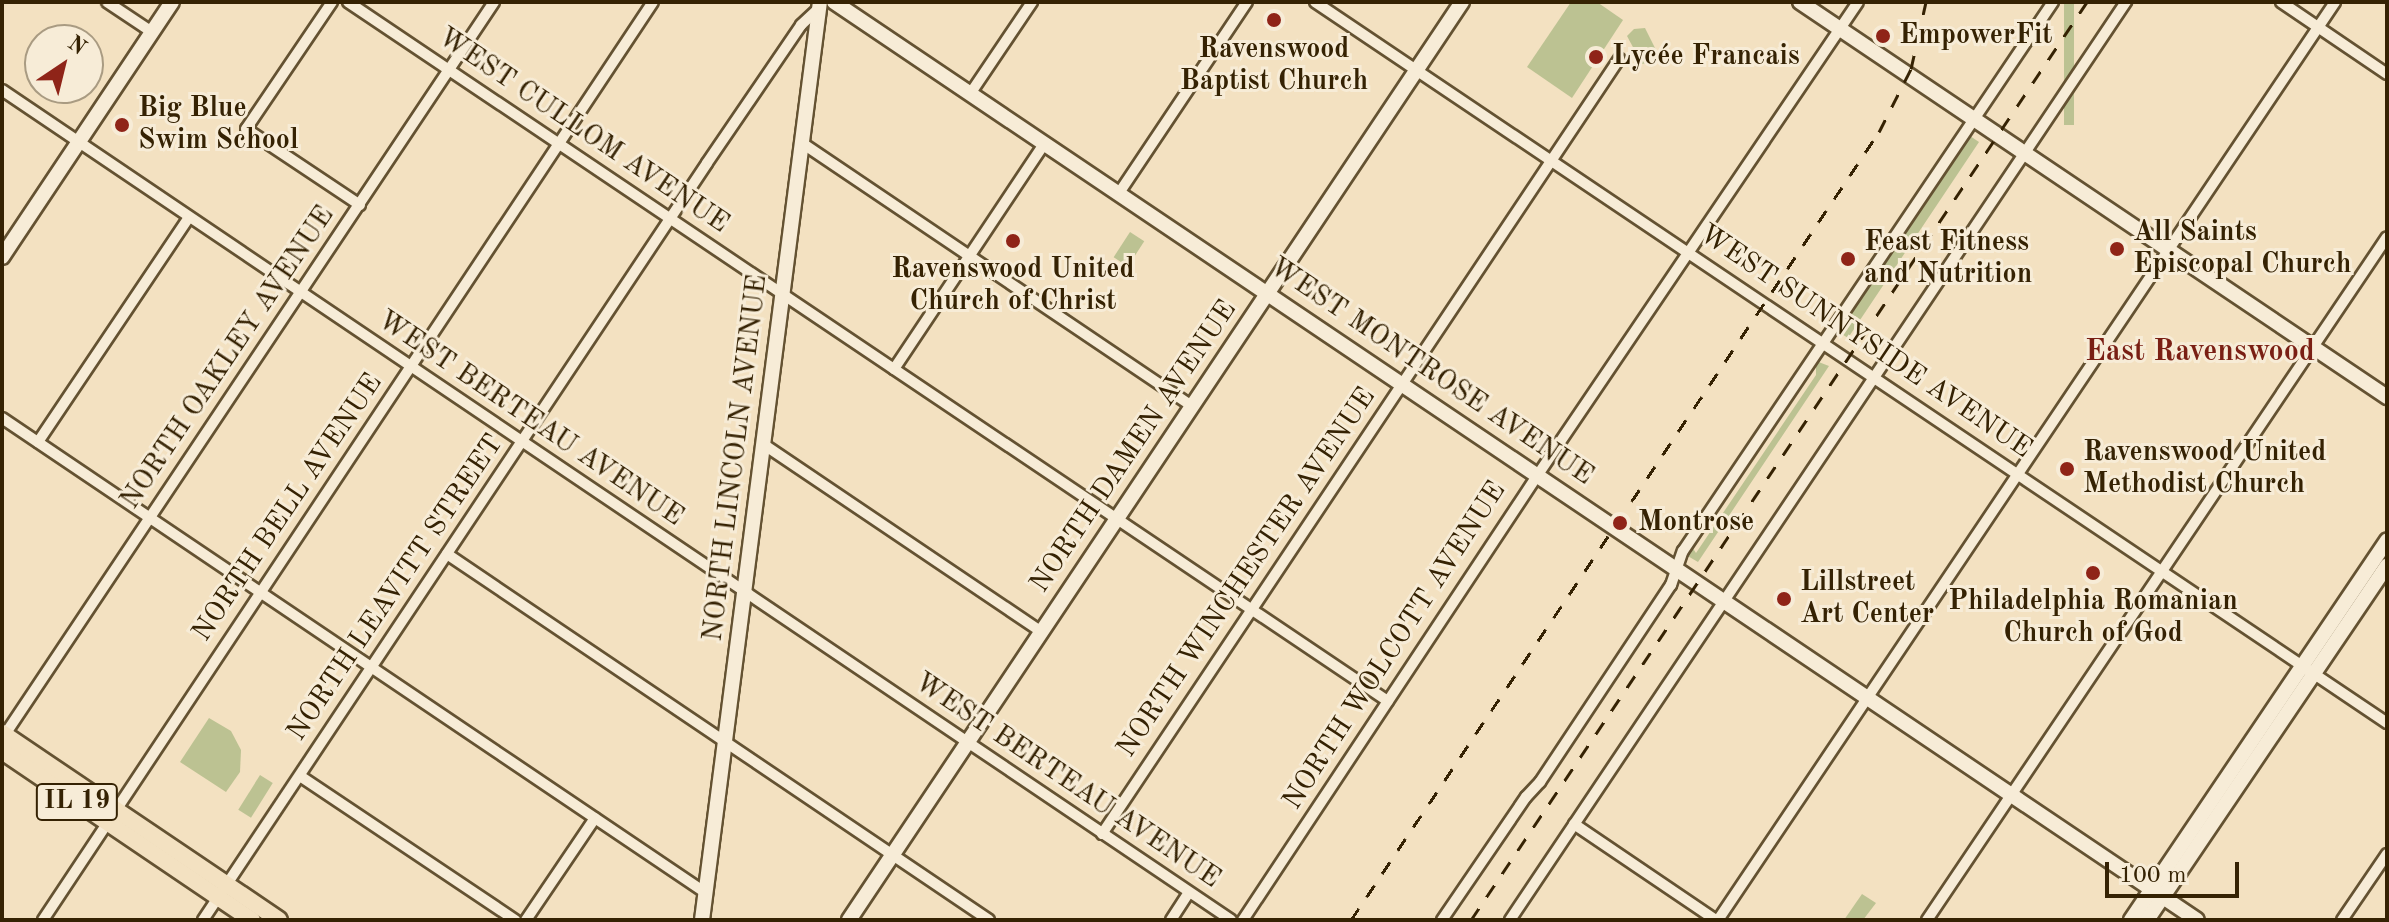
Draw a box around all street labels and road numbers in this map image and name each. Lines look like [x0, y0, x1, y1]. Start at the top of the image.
street label: WEST CULLOM AVENUE [431, 21, 735, 241]
street label: NORTH OAKLEY AVENUE [114, 200, 342, 516]
street label: WEST SUNNYSIDE AVENUE [1692, 218, 2038, 466]
street label: WEST MONTROSE AVENUE [1263, 251, 1599, 493]
street label: NORTH LINCOLN AVENUE [697, 273, 775, 643]
street label: NORTH DAMEN AVENUE [1024, 295, 1244, 599]
street label: WEST BERTEAU AVENUE [371, 304, 689, 534]
street label: NORTH BELL AVENUE [186, 368, 390, 648]
street label: NORTH WINCHESTER AVENUE [1110, 382, 1384, 764]
street label: NORTH LEAVITT STREET [281, 428, 511, 748]
street label: NORTH WOLCOTT AVENUE [1276, 476, 1514, 816]
street label: WEST BERTEAU AVENUE [908, 666, 1226, 896]
road number: IL 19 [35, 780, 119, 824]

